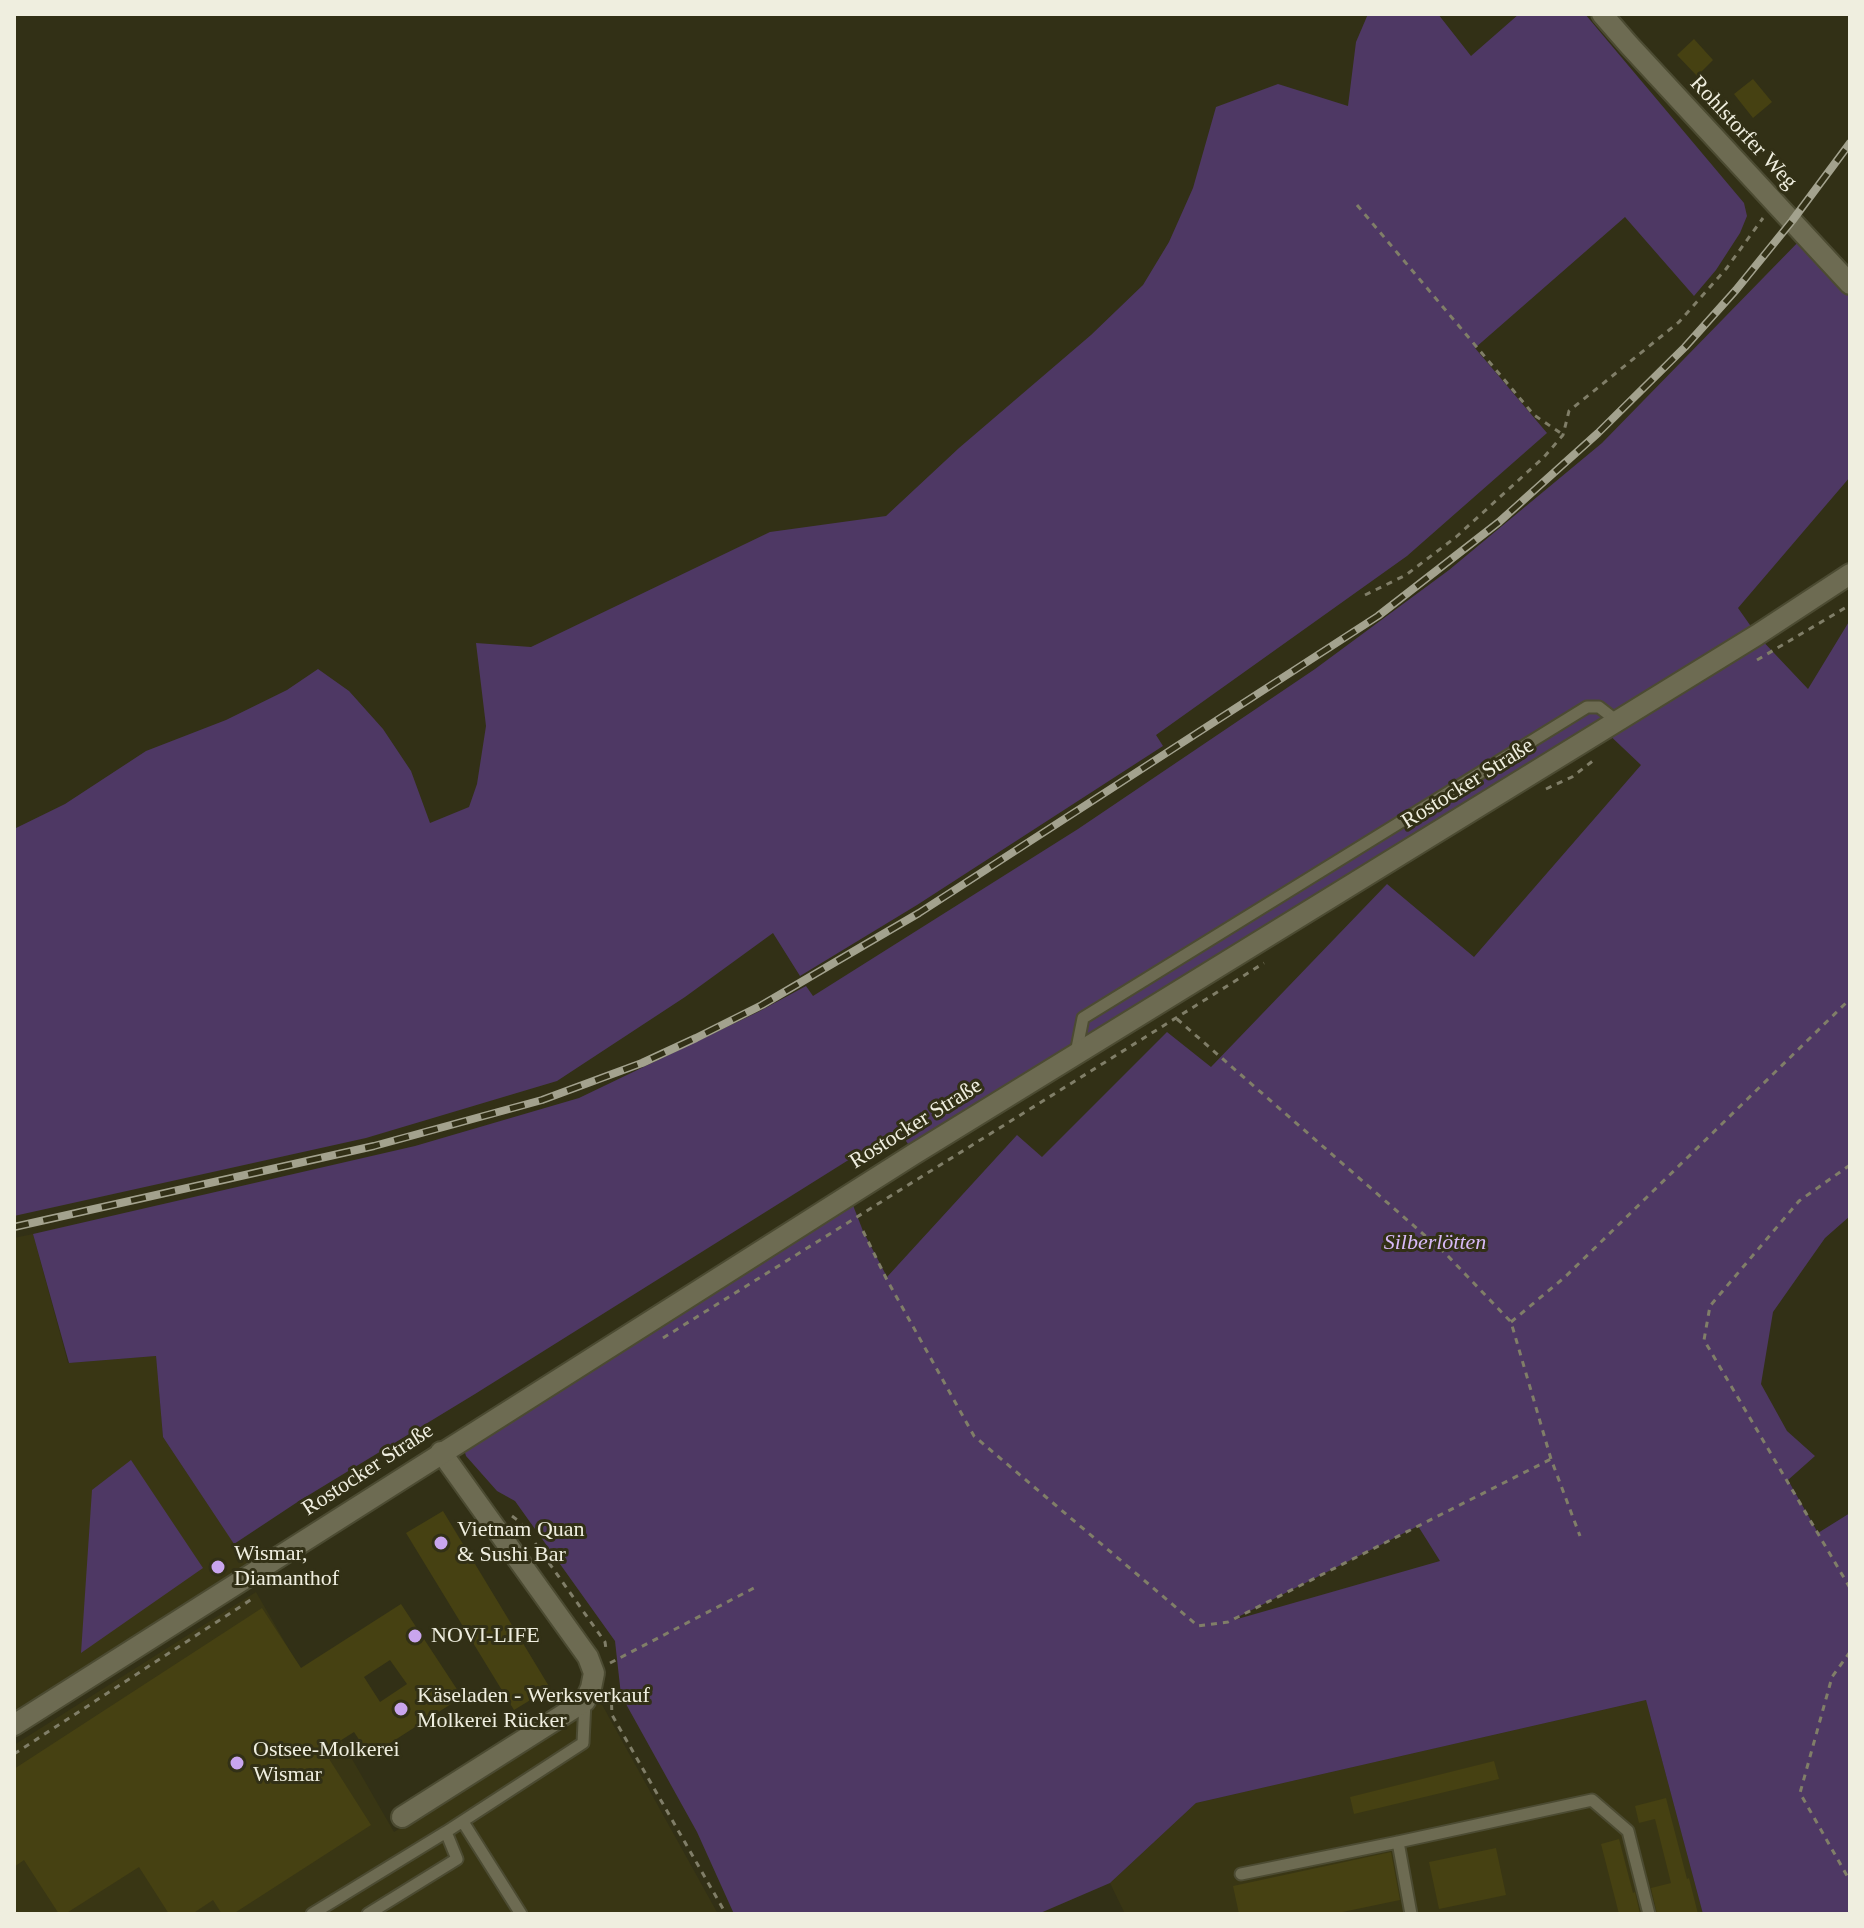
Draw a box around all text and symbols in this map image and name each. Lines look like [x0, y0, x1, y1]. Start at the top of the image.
street label: Rohlstorfer Weg [1684, 71, 1802, 195]
street label: Rostocker Straße [1397, 733, 1539, 835]
street label: Rostocker Straße [845, 1073, 987, 1175]
park label: Silberlötten [1384, 1230, 1486, 1256]
street label: Rostocker Straße [298, 1418, 438, 1522]
place label: Vietnam Quan & Sushi Bar [457, 1517, 585, 1568]
marker: Vietnam Quan & Sushi Bar [432, 1534, 450, 1552]
place label: Wismar, Diamanthof [234, 1541, 339, 1592]
marker: Wismar, Diamanthof [209, 1558, 227, 1576]
place label: NOVI-LIFE [431, 1623, 540, 1649]
marker: NOVI-LIFE [406, 1627, 424, 1645]
place label: Käseladen - Werksverkauf Molkerei Rücker [417, 1683, 650, 1734]
marker: Käseladen - Werksverkauf Molkerei Rücker [392, 1700, 410, 1718]
place label: Ostsee-Molkerei Wismar [253, 1737, 400, 1788]
marker: Ostsee-Molkerei Wismar [228, 1754, 246, 1772]

